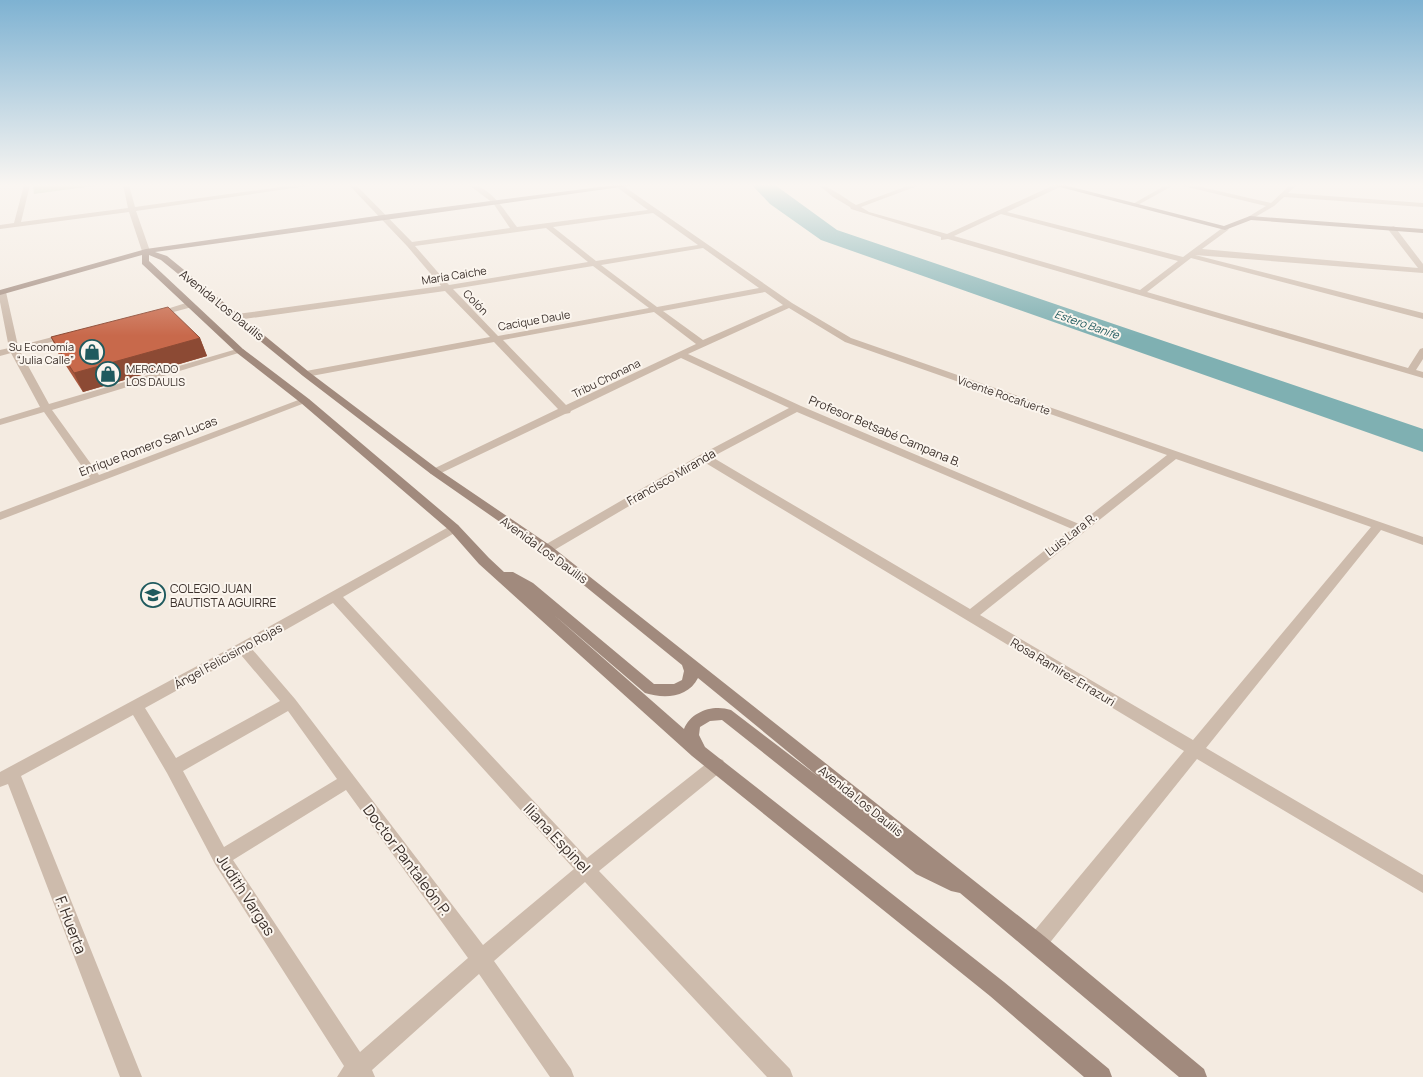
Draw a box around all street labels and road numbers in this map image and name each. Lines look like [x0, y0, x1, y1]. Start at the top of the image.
street label: María Caiche [420, 262, 488, 288]
street label: Avenida Los Dauilis [176, 266, 268, 344]
street label: Colón [460, 286, 492, 318]
street label: Cacique Daule [497, 306, 572, 334]
street label: Tribu Chonana [569, 355, 643, 401]
street label: Vicente Rocafuerte [955, 372, 1053, 418]
street label: Profesor Betsabé Campana B. [806, 391, 964, 471]
street label: Enrique Romero San Lucas [76, 412, 220, 480]
street label: Francisco Miranda [623, 445, 719, 509]
street label: Luis Lara R. [1042, 508, 1100, 560]
street label: Avenida Los Dauilis [497, 512, 591, 588]
street label: Ángel Felicisimo Rojas [171, 619, 285, 693]
street label: Rosa Ramírez Errazuri [1007, 634, 1119, 710]
street label: Avenida Los Dauilis [815, 762, 907, 840]
street label: Iliana Espinel [519, 798, 595, 878]
street label: Doctor Pantaleón P. [358, 800, 456, 920]
street label: Judith Vargas [212, 850, 280, 940]
street label: F. Huerta [50, 893, 92, 957]

